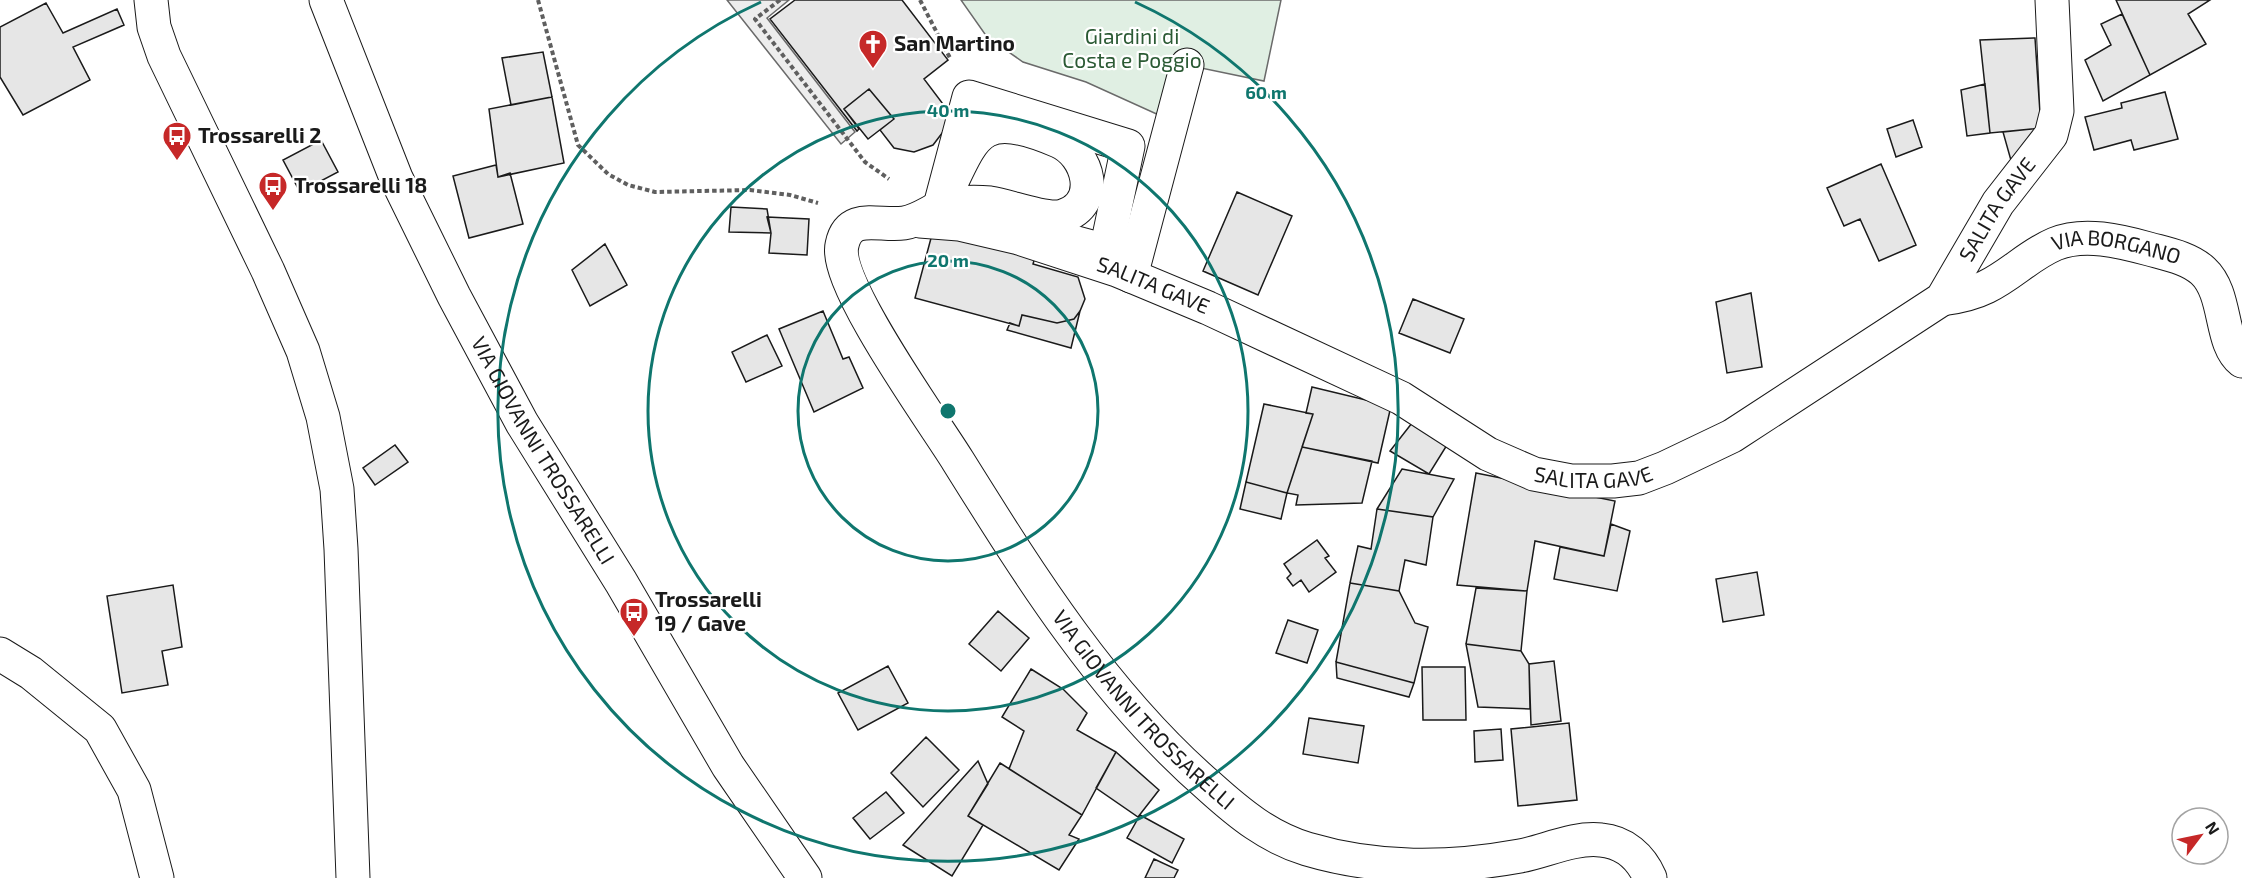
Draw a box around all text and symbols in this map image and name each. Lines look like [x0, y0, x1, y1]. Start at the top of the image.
park label: Giardini di Costa e Poggio [1062, 23, 1202, 72]
church icon: San Martino [857, 28, 889, 70]
place label: San Martino [894, 30, 1015, 55]
text: 60 m [1245, 81, 1287, 103]
text: 40 m [927, 99, 969, 121]
bus stop icon: Trossarelli 2 [161, 120, 193, 162]
place label: Trossarelli 2 [198, 122, 321, 147]
street label: SALITA GAVE [1953, 152, 2040, 265]
bus stop icon: Trossarelli 18 [257, 170, 289, 212]
place label: Trossarelli 18 [294, 172, 427, 197]
street label: VIA BORGANO [2048, 224, 2184, 268]
text: 20 m [927, 249, 969, 271]
street label: SALITA GAVE [1094, 250, 1214, 318]
street label: VIA GIOVANNI TROSSARELLI [467, 332, 621, 568]
centre of rings [938, 401, 958, 421]
street label: SALITA GAVE [1532, 460, 1656, 492]
place label: Trossarelli 19 / Gave [655, 586, 762, 635]
bus stop icon: Trossarelli 19 / Gave [618, 596, 650, 638]
street label: VIA GIOVANNI TROSSARELLI [1048, 605, 1240, 814]
north arrow [2170, 806, 2230, 866]
text: N [2202, 818, 2224, 838]

